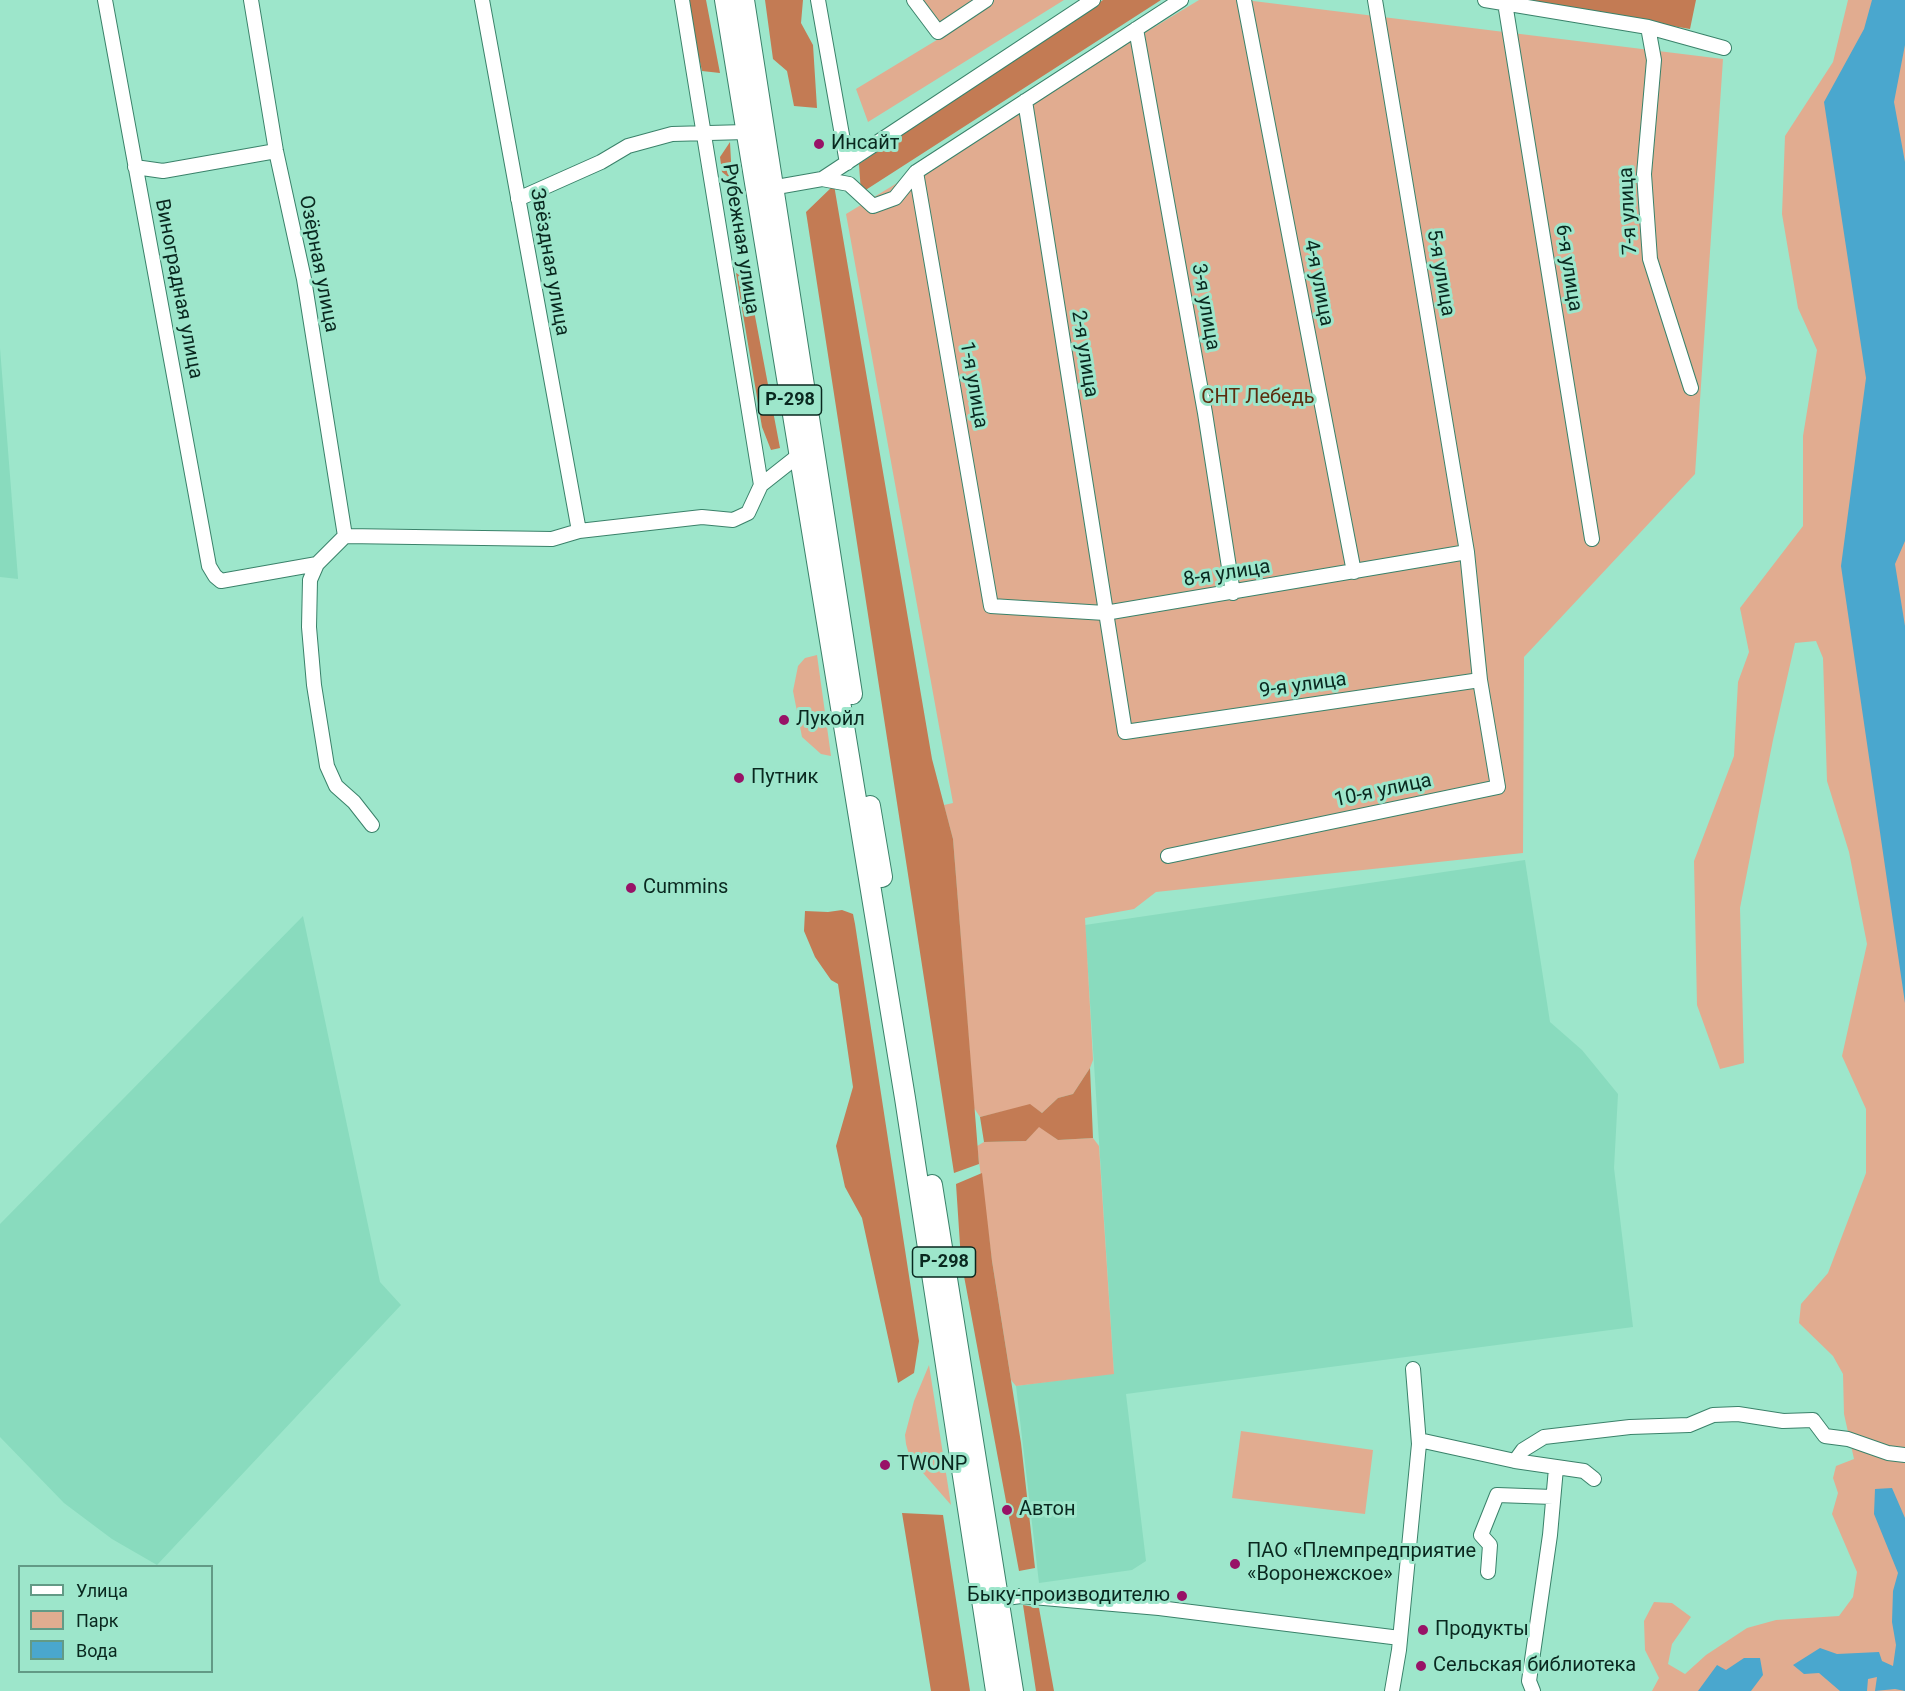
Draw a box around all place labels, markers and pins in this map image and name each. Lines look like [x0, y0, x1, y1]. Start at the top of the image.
place label: Инсайт [831, 132, 899, 156]
marker: Инсайт [812, 137, 826, 151]
place label: Лукойл [796, 708, 865, 732]
marker: Лукойл [777, 713, 791, 727]
place label: Путник [751, 766, 818, 790]
marker: Путник [732, 771, 746, 785]
place label: Cummins [643, 876, 728, 900]
marker: Cummins [624, 881, 638, 895]
place label: TWONP [897, 1453, 967, 1477]
marker: TWONP [878, 1458, 892, 1472]
place label: Автон [1019, 1498, 1076, 1522]
marker: Автон [1000, 1503, 1014, 1517]
place label: ПАО «Племпредприятие «Воронежское» [1247, 1540, 1476, 1587]
marker: ПАО «Племпредприятие «Воронежское» [1228, 1557, 1242, 1571]
place label: Быку-производителю [967, 1584, 1170, 1608]
marker: Быку-производителю [1175, 1589, 1189, 1603]
place label: Продукты [1435, 1618, 1529, 1642]
marker: Продукты [1416, 1623, 1430, 1637]
place label: Сельская библиотека [1433, 1654, 1636, 1678]
marker: Сельская библиотека [1414, 1659, 1428, 1673]

